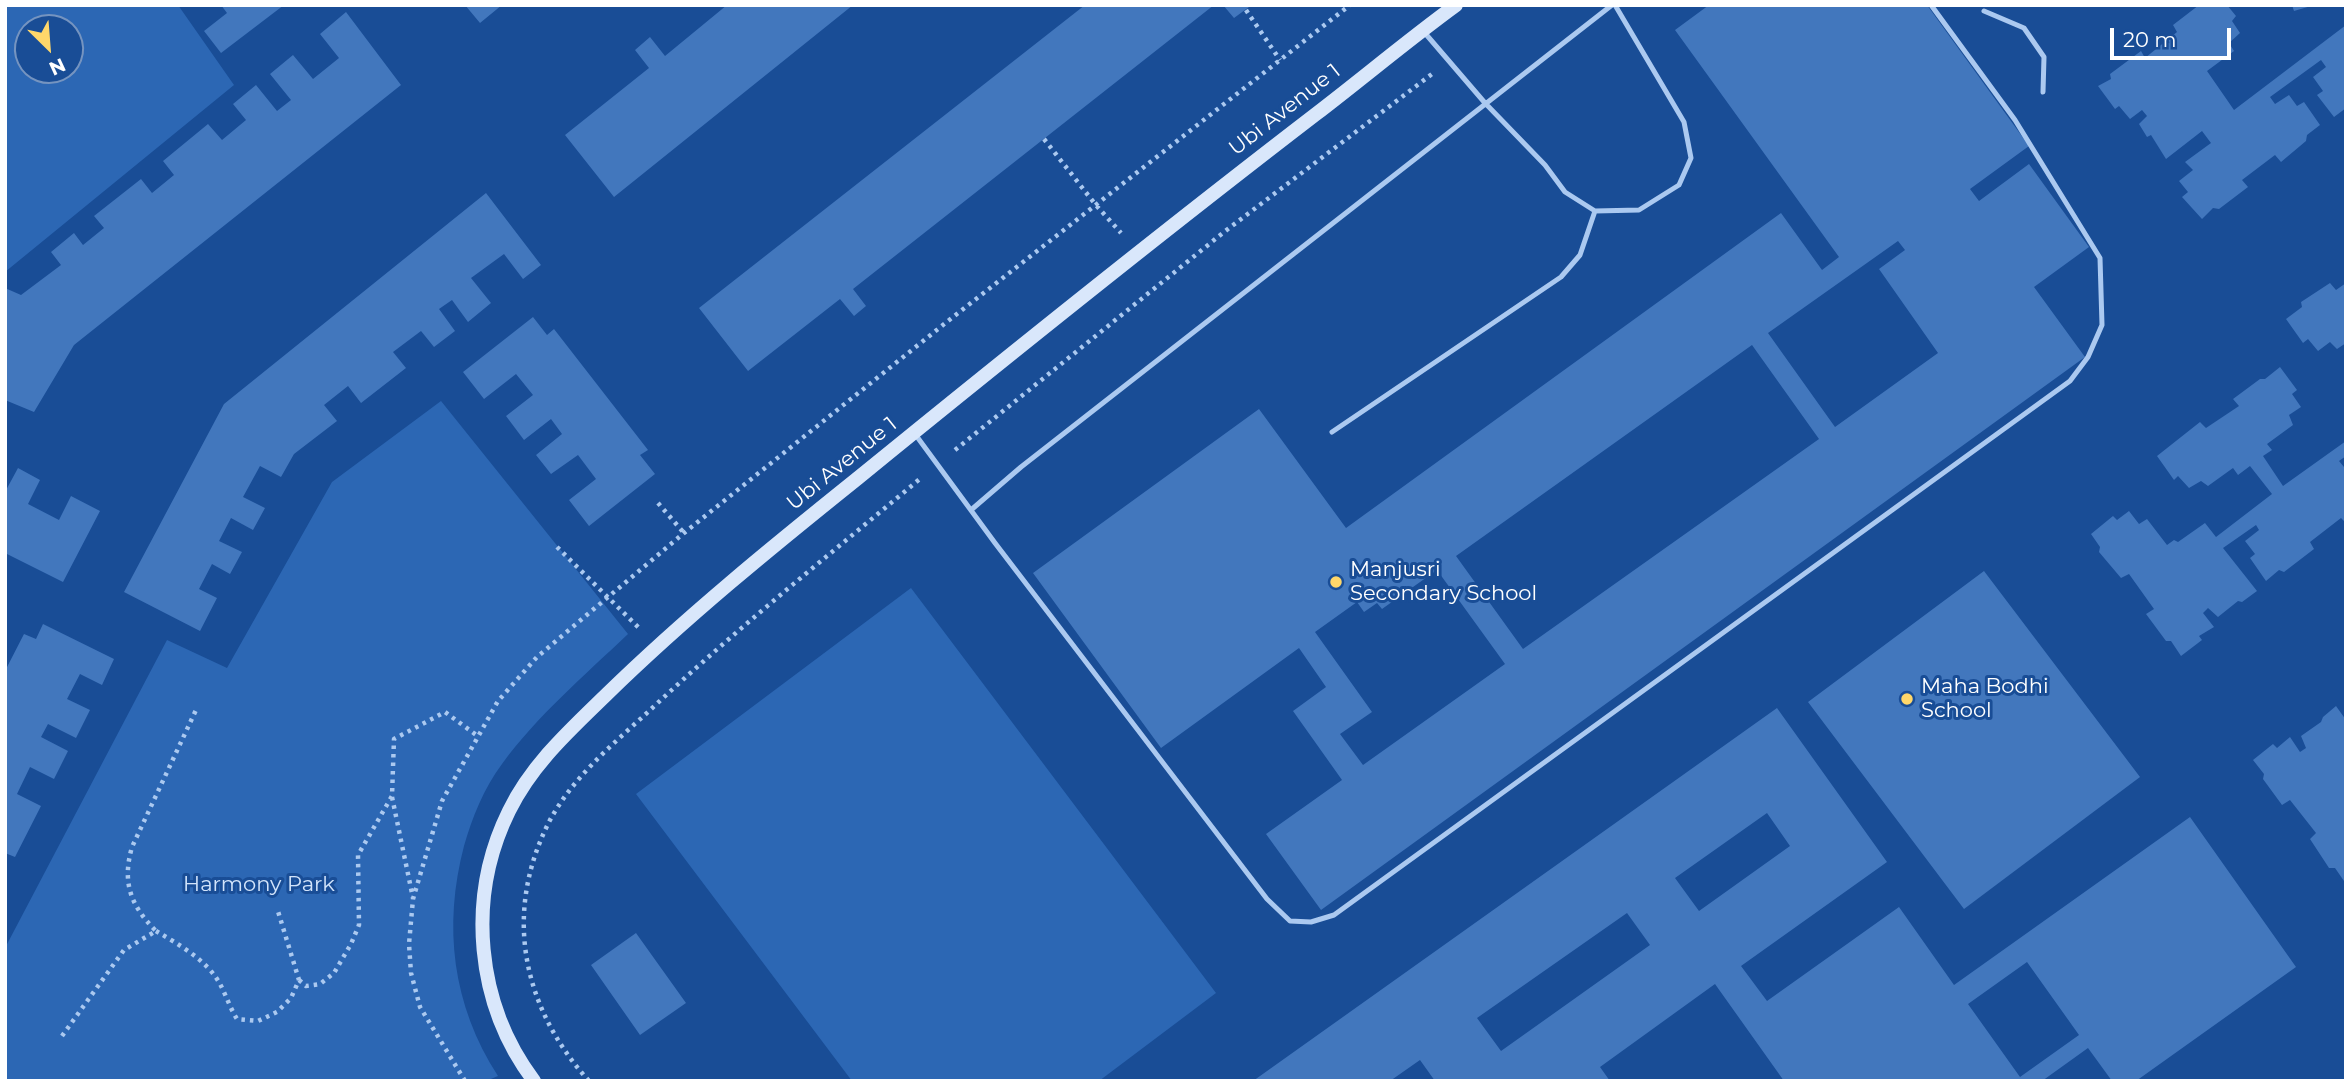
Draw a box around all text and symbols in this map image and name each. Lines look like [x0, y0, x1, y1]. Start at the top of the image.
north arrow [14, 14, 84, 84]
scale bar [2113, 14, 2234, 58]
text: 20 m [2123, 27, 2177, 52]
text: N [45, 53, 69, 80]
street label: Ubi Avenue 1 [1224, 59, 1346, 161]
street label: Ubi Avenue 1 [782, 412, 902, 516]
place label: Manjusri Secondary School [1350, 557, 1537, 607]
marker: Manjusri Secondary School [1328, 574, 1344, 590]
place label: Maha Bodhi School [1921, 674, 2049, 724]
marker: Maha Bodhi School [1899, 691, 1915, 707]
park label: Harmony Park [183, 872, 335, 898]

